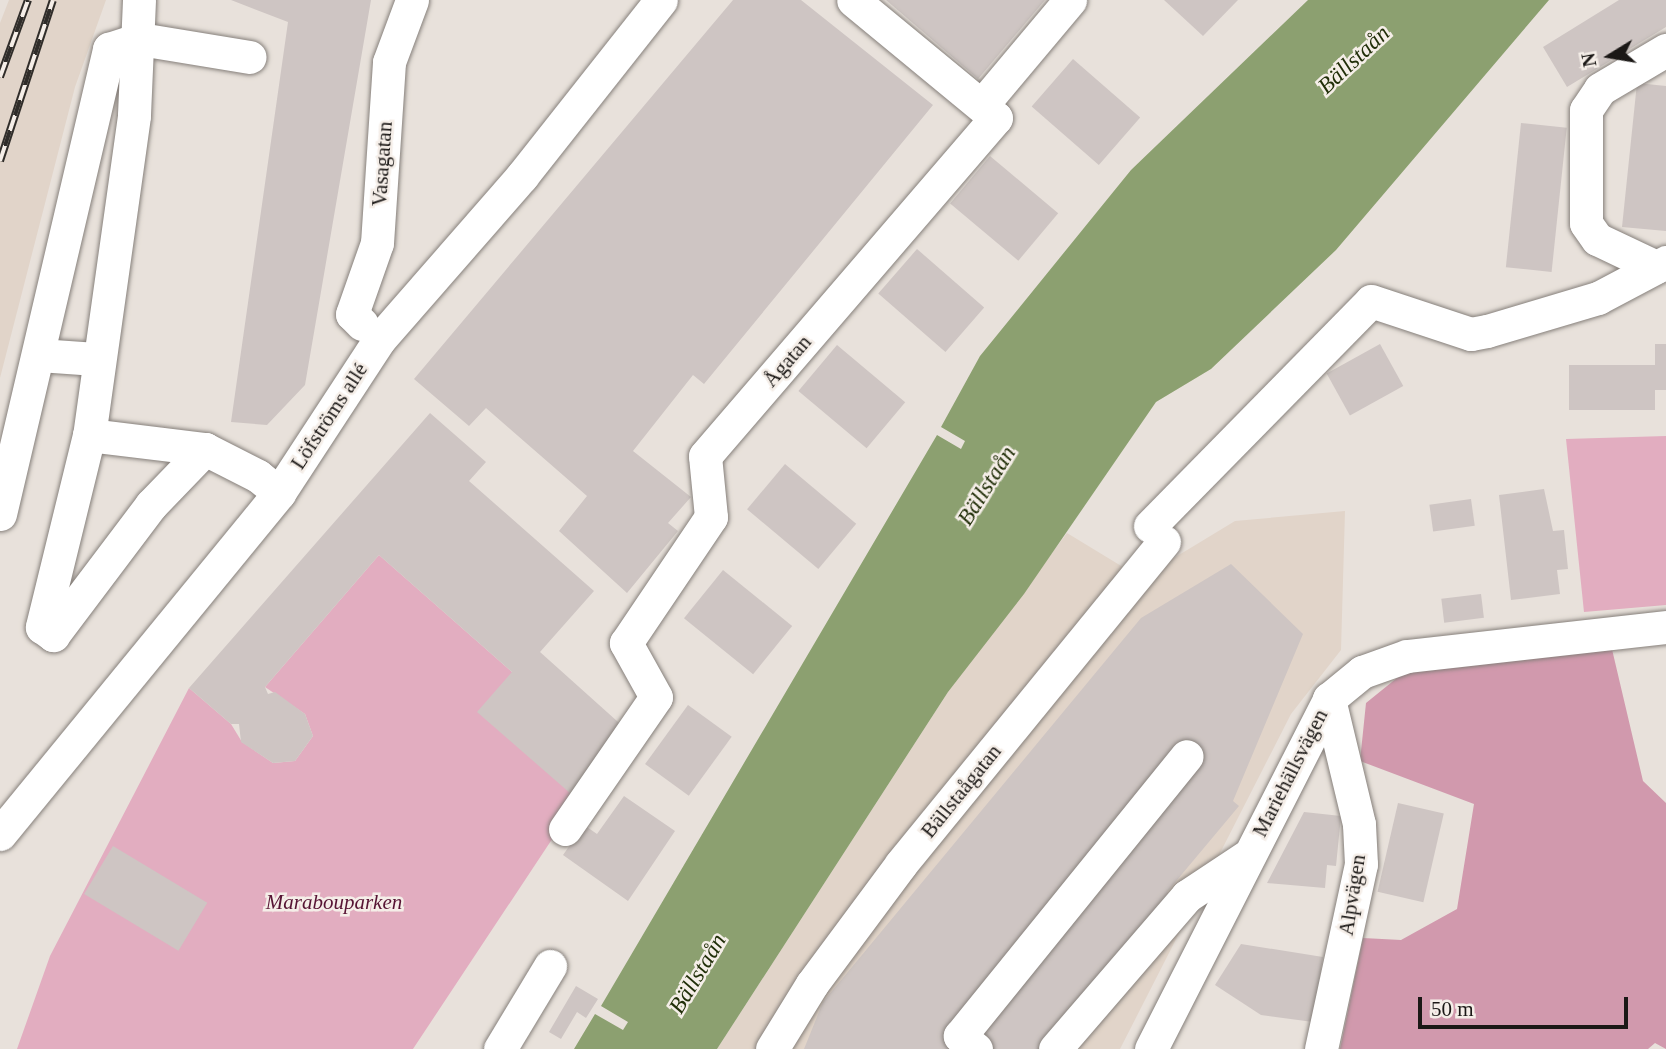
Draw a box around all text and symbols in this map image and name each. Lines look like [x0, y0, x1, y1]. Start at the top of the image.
water label: Bällstaån [1312, 20, 1396, 100]
north arrow [1575, 21, 1645, 91]
text: N [1577, 51, 1601, 69]
street label: Vasagatan [366, 121, 398, 207]
street label: Ågatan [758, 330, 816, 392]
street label: Löfströms allé [285, 358, 373, 474]
water label: Bällstaån [952, 441, 1022, 531]
street label: Mariehällsvägen [1247, 705, 1333, 841]
street label: Bällstaågatan [916, 739, 1006, 843]
street label: Alpvägen [1333, 853, 1371, 937]
park label: Marabouparken [266, 889, 402, 915]
water label: Bällstaån [663, 929, 733, 1019]
scale bar [1421, 982, 1631, 1026]
text: 50 m [1431, 997, 1474, 1021]

